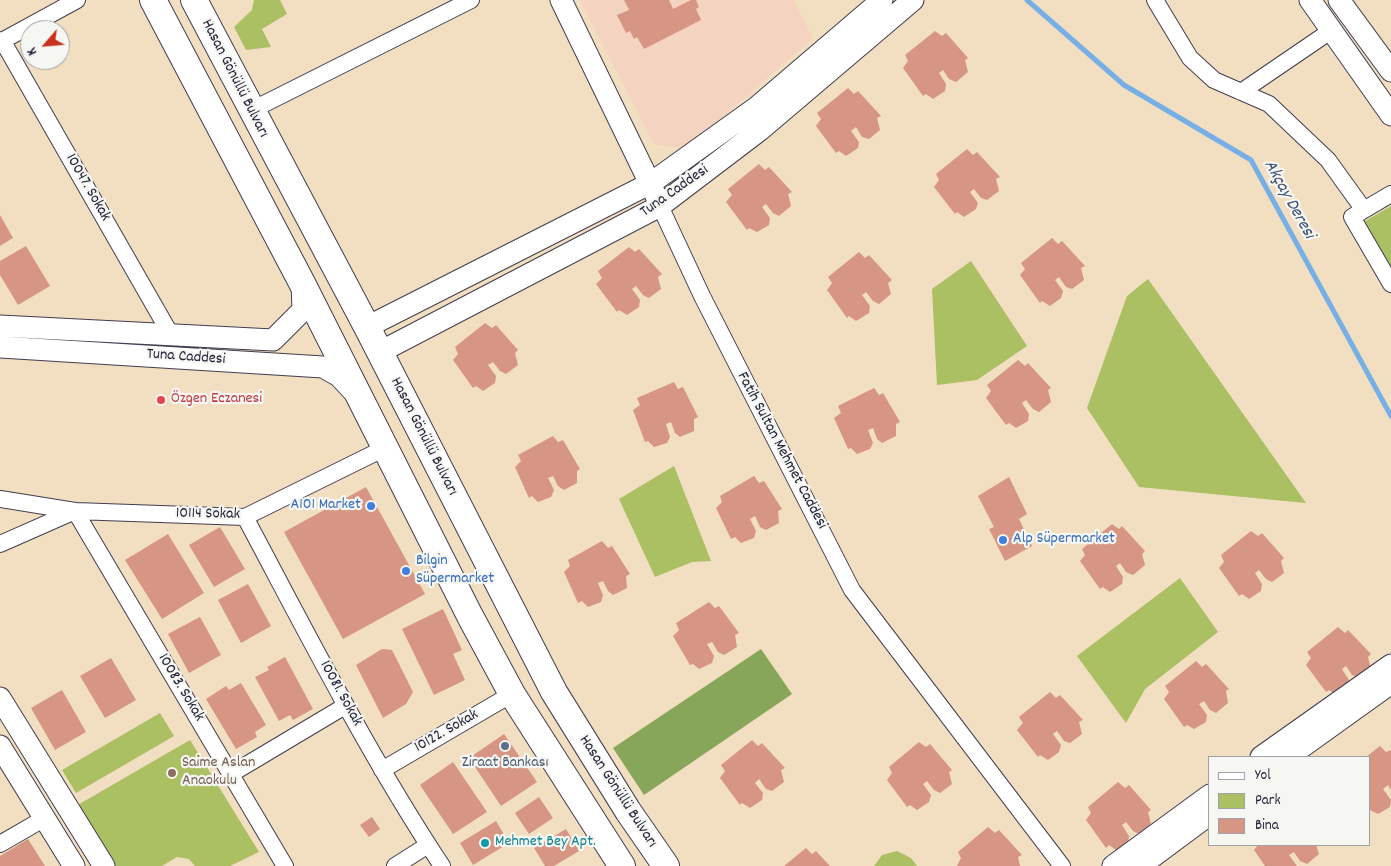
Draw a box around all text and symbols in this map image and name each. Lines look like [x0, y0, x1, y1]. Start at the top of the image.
street label: Hasan Gönüllü Bulvarı [196, 17, 272, 141]
north arrow [20, 20, 70, 70]
text: K [22, 44, 43, 59]
street label: 10047. Sokak [60, 151, 114, 225]
water label: Akçay Deresi [1257, 157, 1319, 243]
street label: Tuna Caddesi [637, 161, 713, 223]
street label: Tuna Caddesi [146, 346, 226, 370]
street label: Fatih Sultan Mehmet Caddesi [731, 369, 831, 533]
street label: Hasan Gönüllü Bulvarı [385, 375, 461, 499]
place label: Özgen Eczanesi [171, 390, 262, 410]
marker: Özgen Eczanesi [155, 394, 167, 406]
place label: A101 Market [291, 496, 361, 516]
marker: A101 Market [365, 500, 377, 512]
street label: 10114 Sokak [176, 505, 240, 525]
place label: Alp Süpermarket [1013, 530, 1115, 550]
marker: Alp Süpermarket [997, 534, 1009, 546]
place label: Bilgin Süpermarket [416, 552, 494, 590]
marker: Bilgin Süpermarket [400, 565, 412, 577]
street label: 10083. Sokak [152, 651, 208, 725]
street label: 10081. Sokak [314, 658, 366, 730]
street label: 10122. Sokak [412, 706, 482, 758]
street label: Hasan Gönüllü Bulvarı [574, 732, 660, 852]
marker: Ziraat Bankası [499, 740, 511, 752]
place label: Saime Aslan Anaokulu [182, 754, 255, 792]
place label: Ziraat Bankası [462, 754, 548, 774]
legend [1208, 756, 1371, 846]
text: Yol [1255, 765, 1271, 787]
marker: Saime Aslan Anaokulu [166, 767, 178, 779]
text: Park [1255, 790, 1281, 812]
text: Bina [1255, 815, 1279, 837]
place label: Mehmet Bey Apt. [495, 833, 596, 853]
marker: Mehmet Bey Apt. [479, 837, 491, 849]

